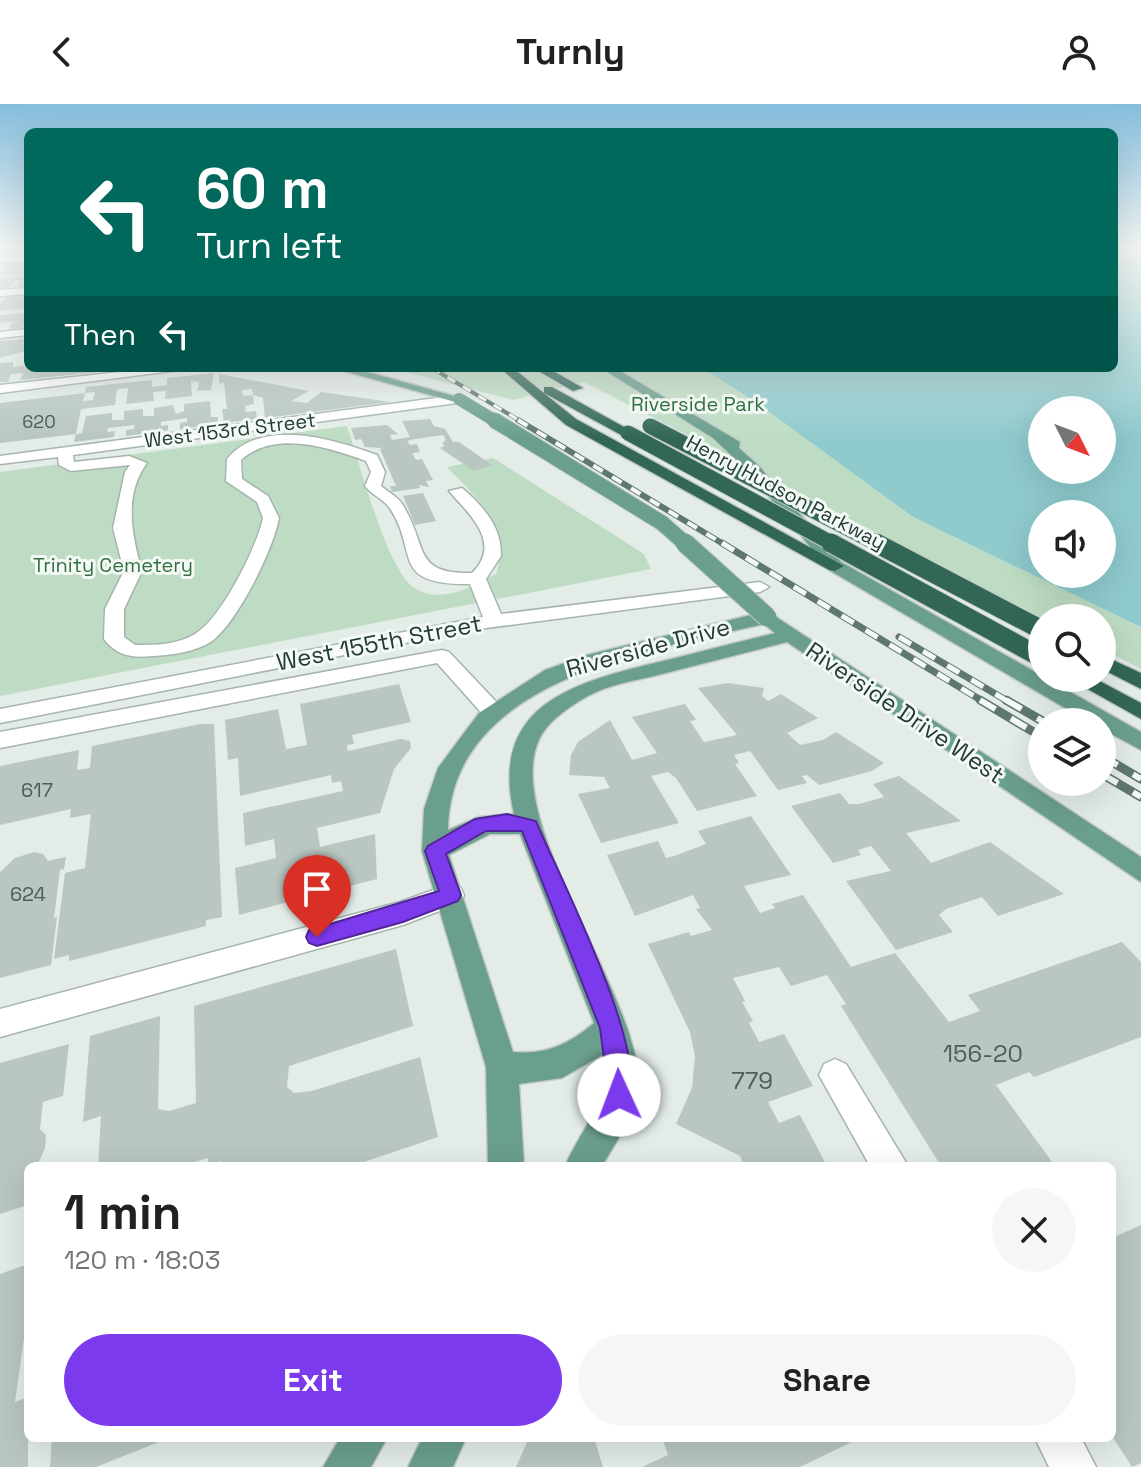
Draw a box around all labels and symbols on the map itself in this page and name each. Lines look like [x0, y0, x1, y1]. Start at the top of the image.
park label: Riverside Park [631, 391, 765, 417]
north arrow [1028, 396, 1116, 484]
street label: West 153rd Street [143, 407, 317, 453]
house number: 620 [22, 410, 56, 433]
street label: Henry Hudson Parkway [682, 428, 890, 556]
park label: Trinity Cemetery [33, 552, 193, 578]
street label: West 155th Street [274, 607, 484, 678]
street label: Riverside Drive [563, 611, 733, 684]
street label: Riverside Drive West [800, 635, 1010, 790]
house number: 617 [21, 777, 53, 803]
pin [283, 855, 351, 937]
house number: 624 [10, 881, 46, 907]
house number: 156-20 [943, 1038, 1023, 1069]
position arrow [577, 1053, 661, 1137]
house number: 779 [731, 1065, 773, 1096]

